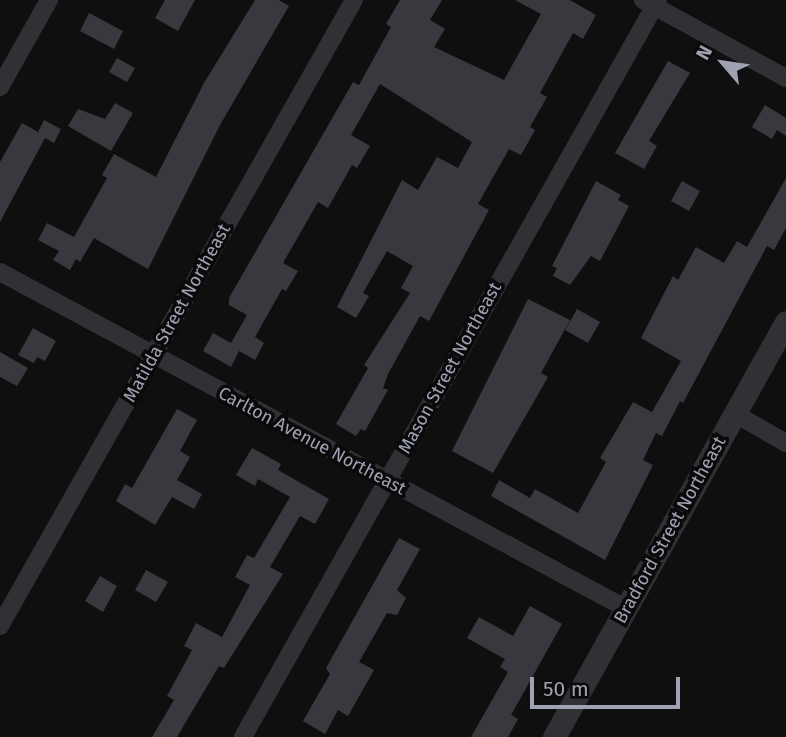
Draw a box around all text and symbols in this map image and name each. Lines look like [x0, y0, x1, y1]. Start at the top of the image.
north arrow [688, 28, 758, 98]
text: N [691, 41, 717, 64]
street label: Matilda Street Northeast [119, 220, 235, 406]
street label: Mason Street Northeast [394, 279, 506, 457]
street label: Carlton Avenue Northeast [214, 382, 410, 500]
street label: Bradford Street Northeast [609, 433, 731, 627]
scale bar [534, 664, 684, 708]
text: 50 m [543, 676, 589, 702]

